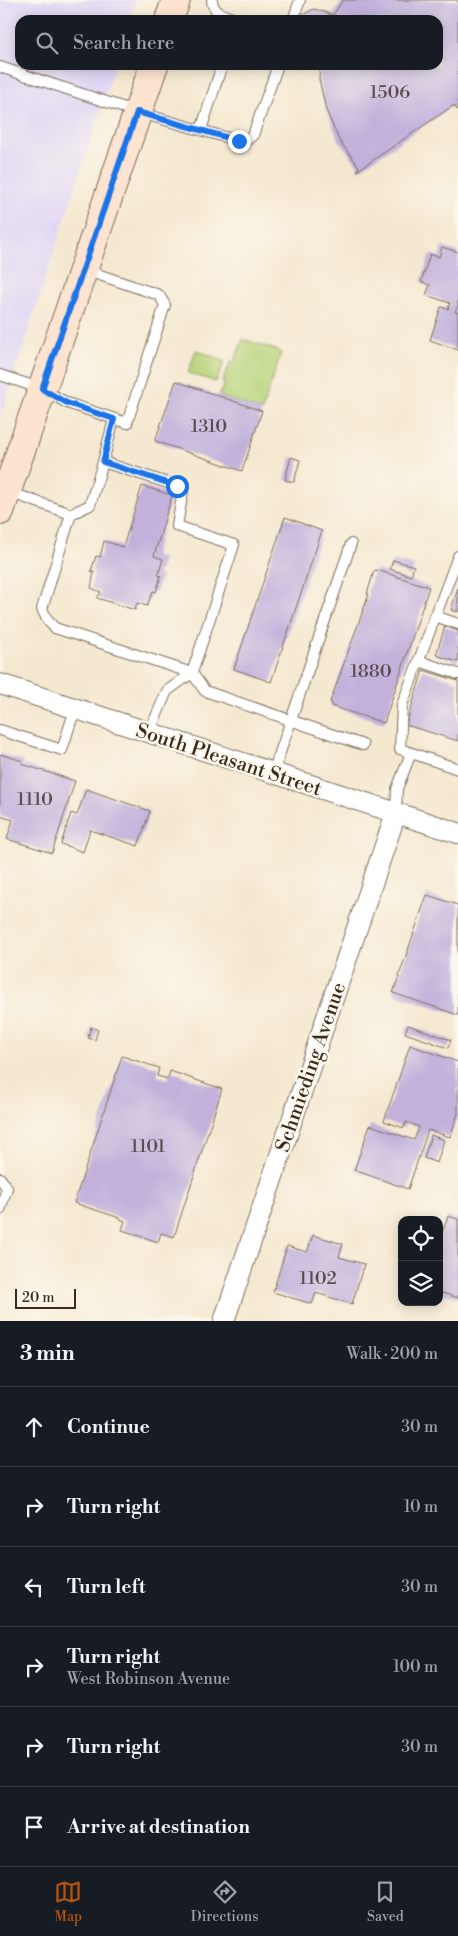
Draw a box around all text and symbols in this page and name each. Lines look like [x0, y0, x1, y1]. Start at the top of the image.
search box [15, 15, 443, 70]
icon: search [33, 29, 61, 57]
text: Search here [73, 31, 174, 55]
house number: 1506 [370, 81, 410, 104]
route end [228, 130, 251, 153]
house number: 1310 [191, 415, 227, 438]
route start [166, 475, 189, 498]
house number: 1880 [350, 660, 392, 683]
street label: South Pleasant Street [133, 719, 324, 802]
house number: 1110 [17, 788, 53, 811]
street label: Schmieding Avenue [271, 979, 352, 1156]
house number: 1101 [131, 1135, 166, 1158]
map controls [398, 1216, 443, 1306]
button: locate [398, 1216, 443, 1261]
button: layers [398, 1261, 443, 1306]
house number: 1102 [299, 1267, 337, 1290]
scale bar [15, 1286, 76, 1309]
text: 20 m [22, 1289, 54, 1307]
text: 3 min [20, 1341, 75, 1367]
text: Walk · 200 m [346, 1344, 438, 1364]
icon: ahead [20, 1413, 48, 1441]
text: Continue [67, 1415, 150, 1439]
text: 30 m [401, 1417, 438, 1437]
icon: right [20, 1493, 48, 1521]
text: Turn right [67, 1495, 160, 1519]
text: 10 m [404, 1497, 438, 1517]
icon: left [20, 1573, 48, 1601]
text: Turn left [67, 1575, 146, 1599]
text: 30 m [401, 1577, 438, 1597]
text: Turn right [67, 1645, 160, 1669]
icon: right [20, 1653, 48, 1681]
text: 100 m [393, 1657, 438, 1677]
text: West Robinson Avenue [67, 1669, 230, 1689]
icon: right [20, 1733, 48, 1761]
text: Turn right [67, 1735, 160, 1759]
text: 30 m [401, 1737, 438, 1757]
icon: arrive [20, 1813, 48, 1841]
text: Arrive at destination [67, 1815, 250, 1839]
tab: Map [54, 1878, 82, 1926]
tab: Directions [191, 1878, 258, 1926]
tab: Saved [367, 1878, 404, 1926]

